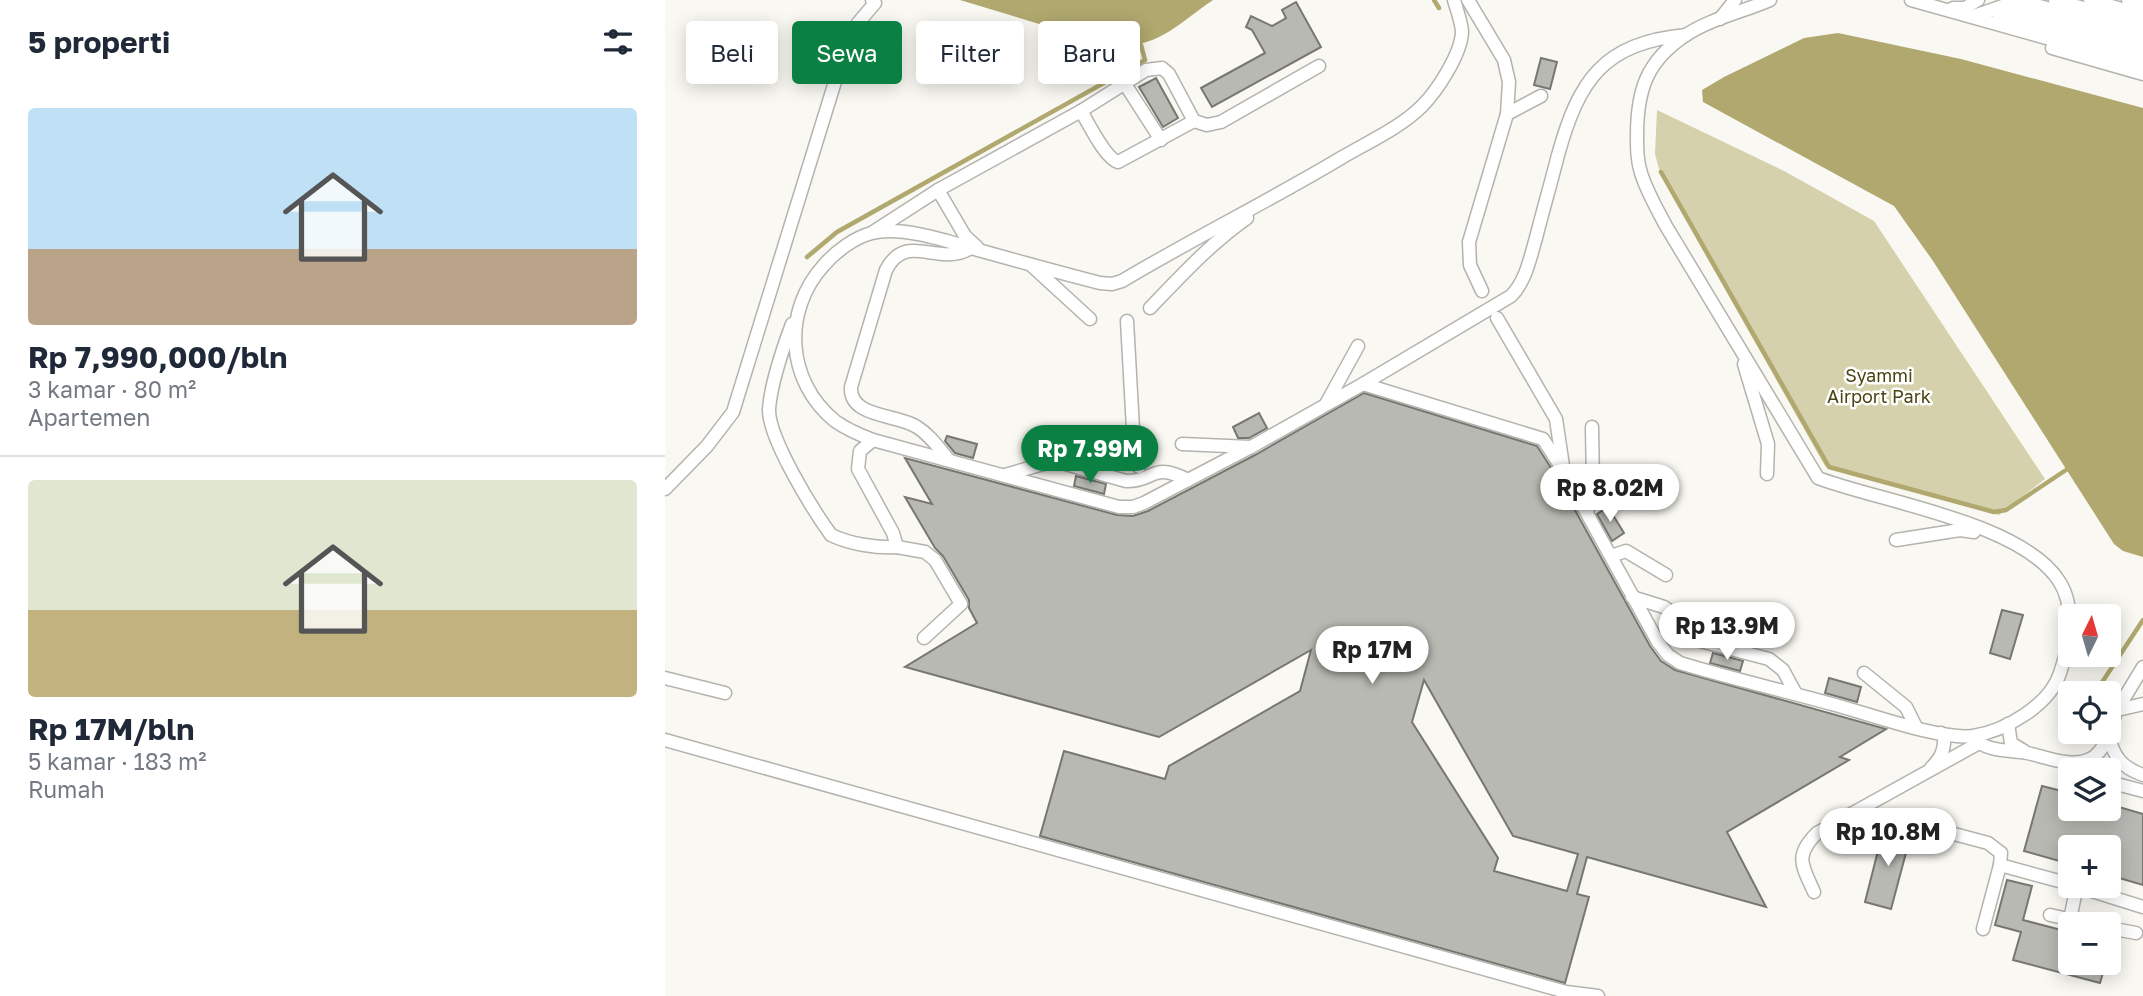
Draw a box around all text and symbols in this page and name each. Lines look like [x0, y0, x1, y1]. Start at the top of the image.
chip: Beli [686, 21, 778, 84]
chip: Sewa [792, 21, 902, 84]
chip: Filter [916, 21, 1024, 84]
chip: Baru [1038, 21, 1140, 84]
icon: filters [599, 23, 637, 61]
text: 5 properti [28, 24, 170, 60]
icon: home [270, 154, 396, 280]
text: Rp 7,990,000/bln [28, 339, 288, 375]
park label: Syammi Airport Park [1827, 364, 1931, 407]
text: 3 kamar · 80 m² [28, 375, 196, 403]
text: Apartemen [28, 403, 150, 431]
pin: Rp 7.99M [1018, 426, 1162, 485]
text: Rp 7.99M [1037, 434, 1143, 462]
pin: Rp 8.02M [1538, 464, 1682, 524]
text: Rp 8.02M [1556, 473, 1664, 501]
icon: home [270, 526, 396, 652]
pin: Rp 13.9M [1655, 602, 1799, 662]
north arrow [2058, 604, 2121, 667]
map controls [2058, 604, 2121, 975]
text: Rp 13.9M [1675, 611, 1779, 639]
pin: Rp 17M [1315, 626, 1429, 686]
text: Rp 17M [1332, 635, 1412, 663]
button: locate [2058, 681, 2121, 744]
text: Rp 17M/bln [28, 711, 194, 747]
text: 5 kamar · 183 m² [28, 747, 207, 775]
button: layers [2058, 758, 2121, 821]
text: Rumah [28, 775, 105, 803]
pin: Rp 10.8M [1816, 808, 1960, 868]
text: Rp 10.8M [1835, 817, 1941, 845]
button: + [2058, 835, 2121, 898]
button: − [2058, 912, 2121, 975]

